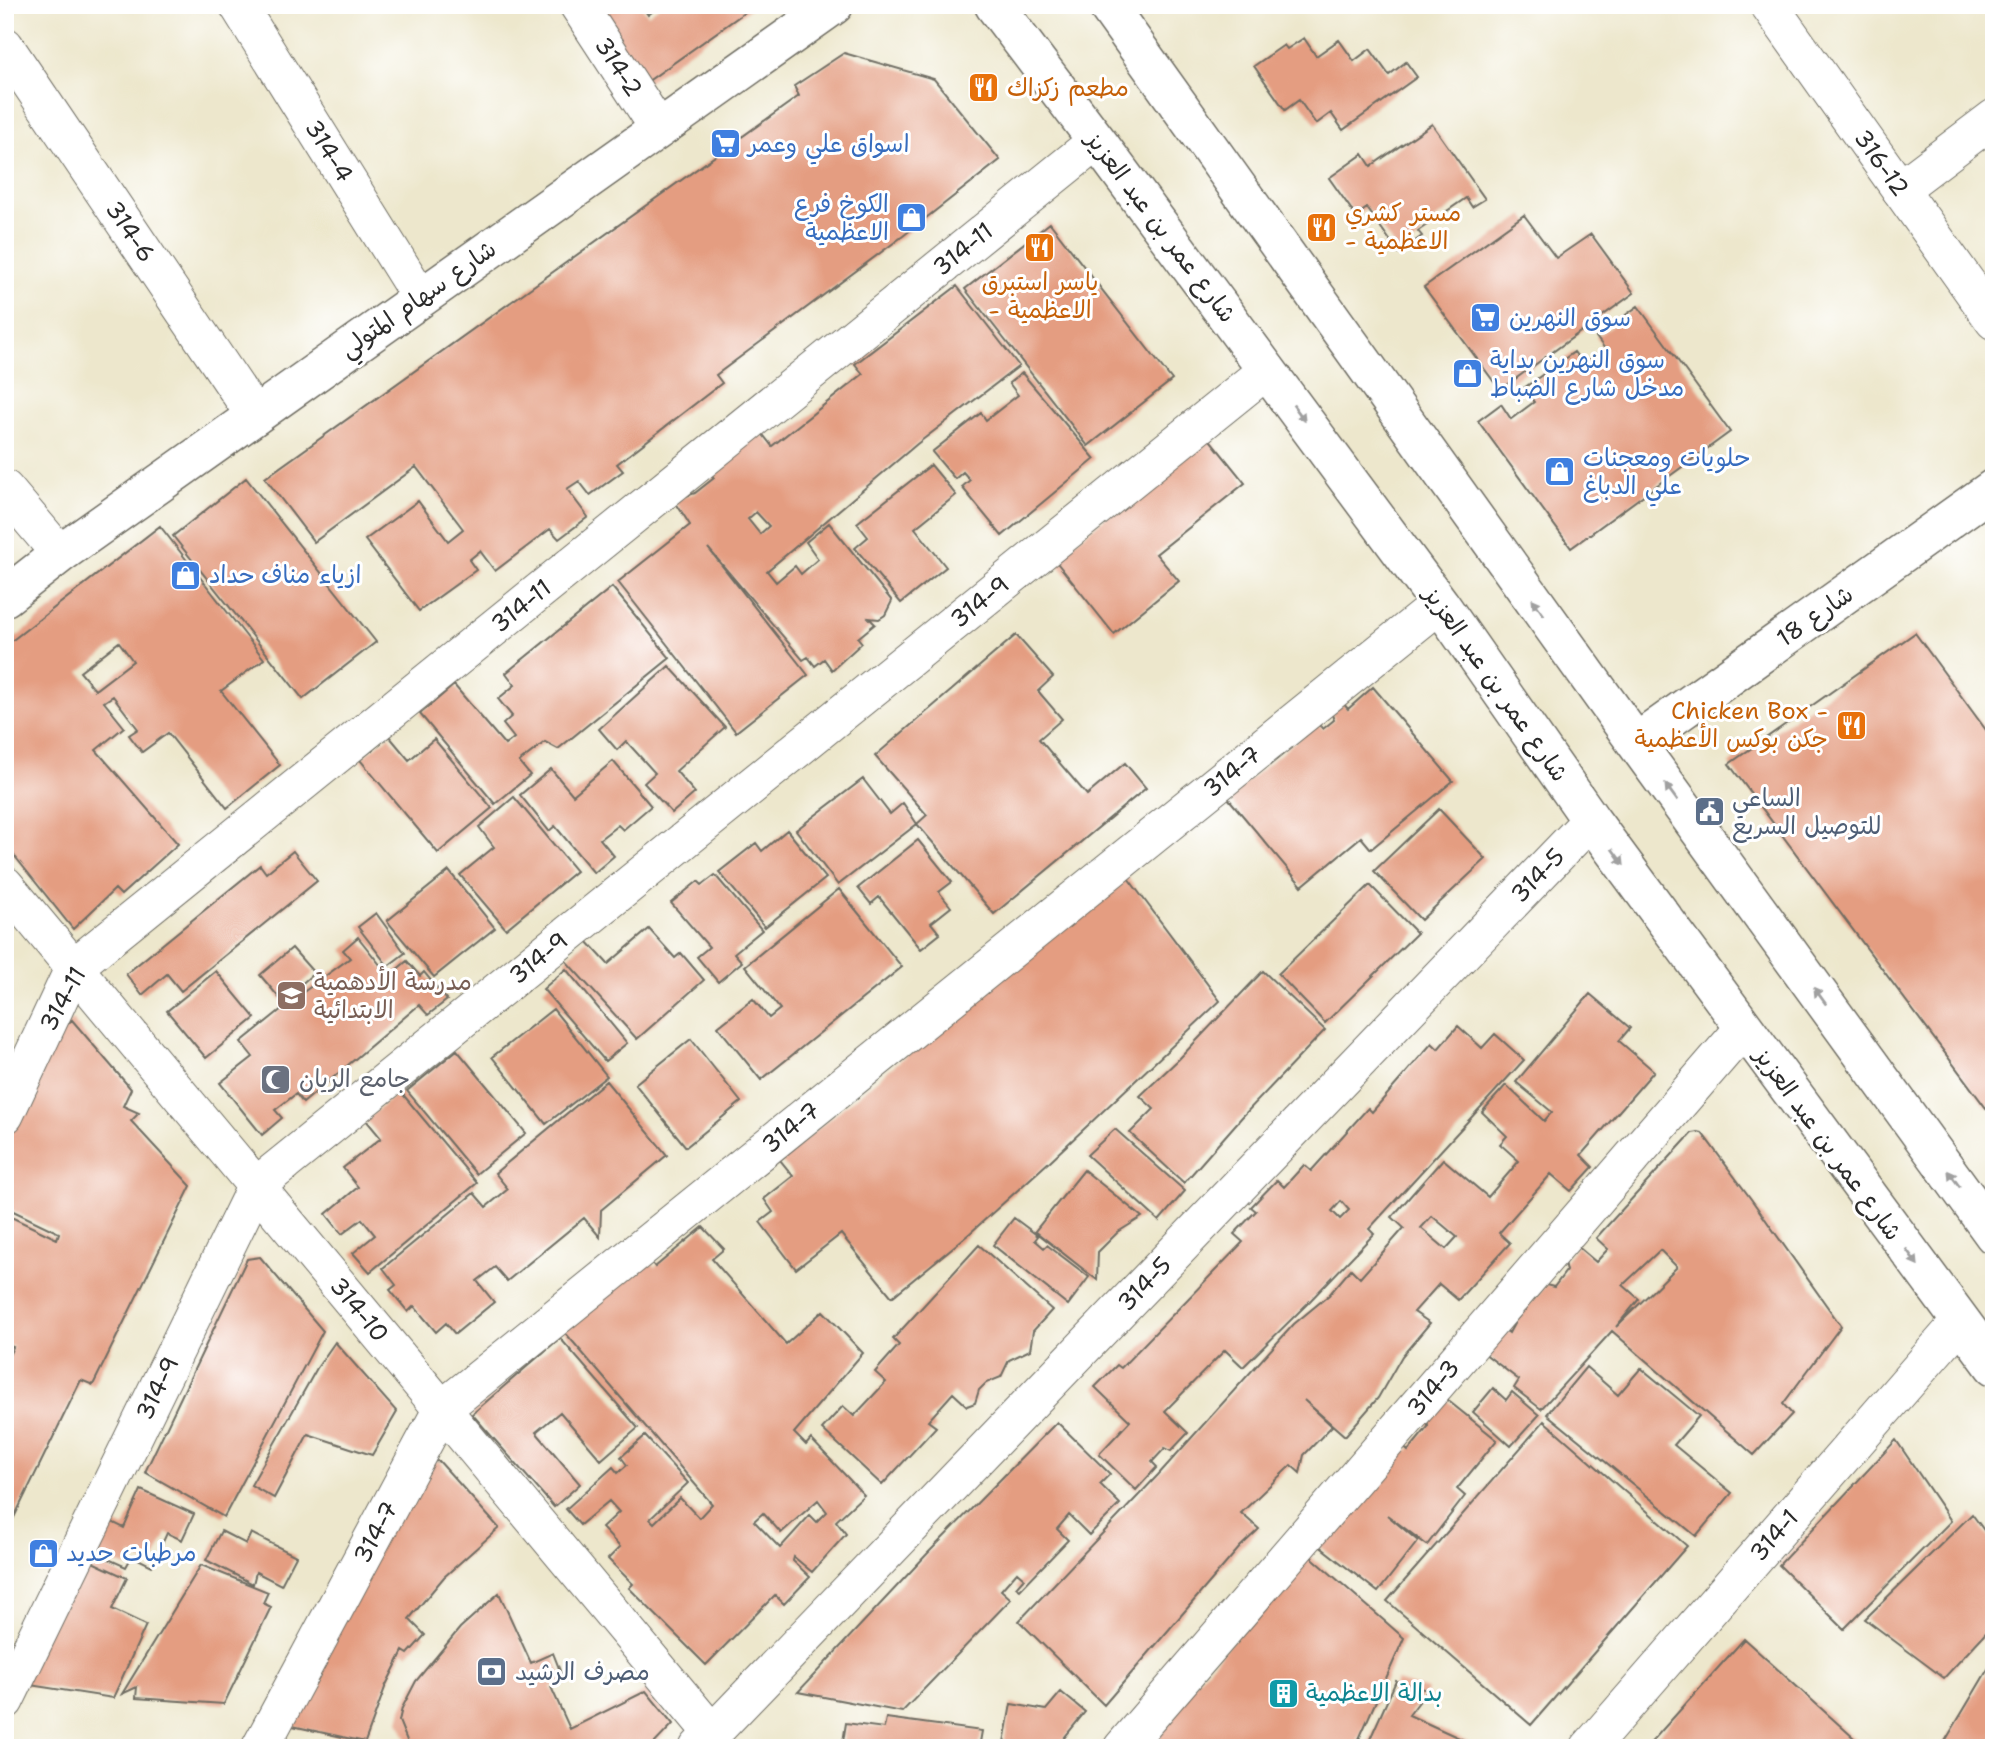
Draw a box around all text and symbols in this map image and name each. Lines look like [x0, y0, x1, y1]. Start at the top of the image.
street label: 314-2 [587, 31, 650, 103]
restaurant icon: مطعم زكزاك [967, 71, 1001, 105]
place label: مطعم زكزاك [1007, 72, 1129, 106]
street label: 314-4 [297, 114, 361, 188]
street label: شارع عمر بن عبد العزيز [1077, 123, 1243, 330]
street label: 316-12 [1847, 123, 1916, 203]
supermarket icon: اسواق علي وعمر [708, 127, 742, 161]
place label: اسواق علي وعمر [746, 128, 909, 165]
place label: الكوخ فرع الاعظمية [794, 188, 889, 248]
street label: 314-6 [98, 194, 163, 269]
place label: مستر كشري - الاعظمية [1345, 197, 1461, 257]
shop icon: الكوخ فرع الاعظمية [895, 201, 929, 235]
restaurant icon: مستر كشري - الاعظمية [1305, 210, 1339, 244]
street label: 314-11 [926, 215, 1000, 283]
restaurant icon: ياسر استبرق - الاعظمية [1023, 231, 1057, 265]
street label: شارع سهام المتولي [333, 233, 506, 369]
place label: ياسر استبرق - الاعظمية [982, 266, 1098, 326]
supermarket icon: سوق النهرين [1469, 301, 1503, 335]
place label: سوق النهرين [1509, 302, 1631, 334]
place label: سوق النهرين بداية مدخل شارع الضباط [1490, 344, 1684, 405]
shop icon: سوق النهرين بداية مدخل شارع الضباط [1450, 357, 1484, 391]
one-way arrow [1292, 404, 1306, 422]
place label: حلويات ومعجنات علي الدباغ [1583, 442, 1751, 507]
shop icon: حلويات ومعجنات علي الدباغ [1543, 455, 1577, 489]
shop icon: ازياء مناف حداد [169, 558, 203, 592]
place label: ازياء مناف حداد [209, 559, 361, 591]
street label: 314-9 [944, 568, 1016, 635]
street label: 314-11 [484, 572, 558, 640]
street label: شارع عمر بن عبد العزيز [1415, 578, 1576, 789]
street label: شارع 18 [1770, 578, 1860, 655]
one-way arrow [1531, 598, 1545, 616]
place label: Chicken Box - جكن بوكس الأعظمية [1634, 695, 1828, 755]
restaurant icon: Chicken Box - جكن بوكس الأعظمية [1834, 708, 1868, 742]
street label: 314-7 [1197, 738, 1268, 805]
place label: الساعي للتوصيل السريع [1732, 782, 1881, 843]
one-way arrow [1664, 783, 1678, 801]
public building icon: الساعي للتوصيل السريع [1692, 795, 1726, 829]
street label: 314-5 [1504, 841, 1572, 910]
one-way arrow [1611, 847, 1625, 866]
street label: 314-9 [502, 925, 575, 991]
street label: 314-11 [32, 961, 94, 1037]
place label: مدرسة الأدهمية الابتدائية [314, 965, 472, 1026]
school or university icon: مدرسة الأدهمية الابتدائية [274, 979, 308, 1013]
one-way arrow [1812, 987, 1827, 1005]
street label: شارع عمر بن عبد العزيز [1745, 1039, 1909, 1248]
mosque icon: جامع الريان [259, 1062, 293, 1096]
place label: جامع الريان [299, 1063, 410, 1096]
street label: 314-7 [755, 1094, 827, 1161]
one-way arrow [1947, 1170, 1961, 1188]
one-way arrow [1905, 1248, 1919, 1266]
street label: 314-5 [1111, 1250, 1179, 1318]
street label: 314-10 [323, 1270, 396, 1349]
street label: 314-9 [128, 1351, 186, 1425]
street label: 314-3 [1400, 1352, 1467, 1423]
street label: 314-7 [346, 1496, 406, 1569]
street label: 314-1 [1743, 1502, 1806, 1568]
shop icon: مرطبات حديد [26, 1536, 60, 1570]
place label: مرطبات حديد [66, 1537, 196, 1569]
bank icon: مصرف الرشيد [475, 1655, 509, 1689]
place label: مصرف الرشيد [515, 1656, 650, 1688]
building icon: بدالة الاعظمية [1266, 1676, 1300, 1710]
place label: بدالة الاعظمية [1306, 1677, 1442, 1709]

